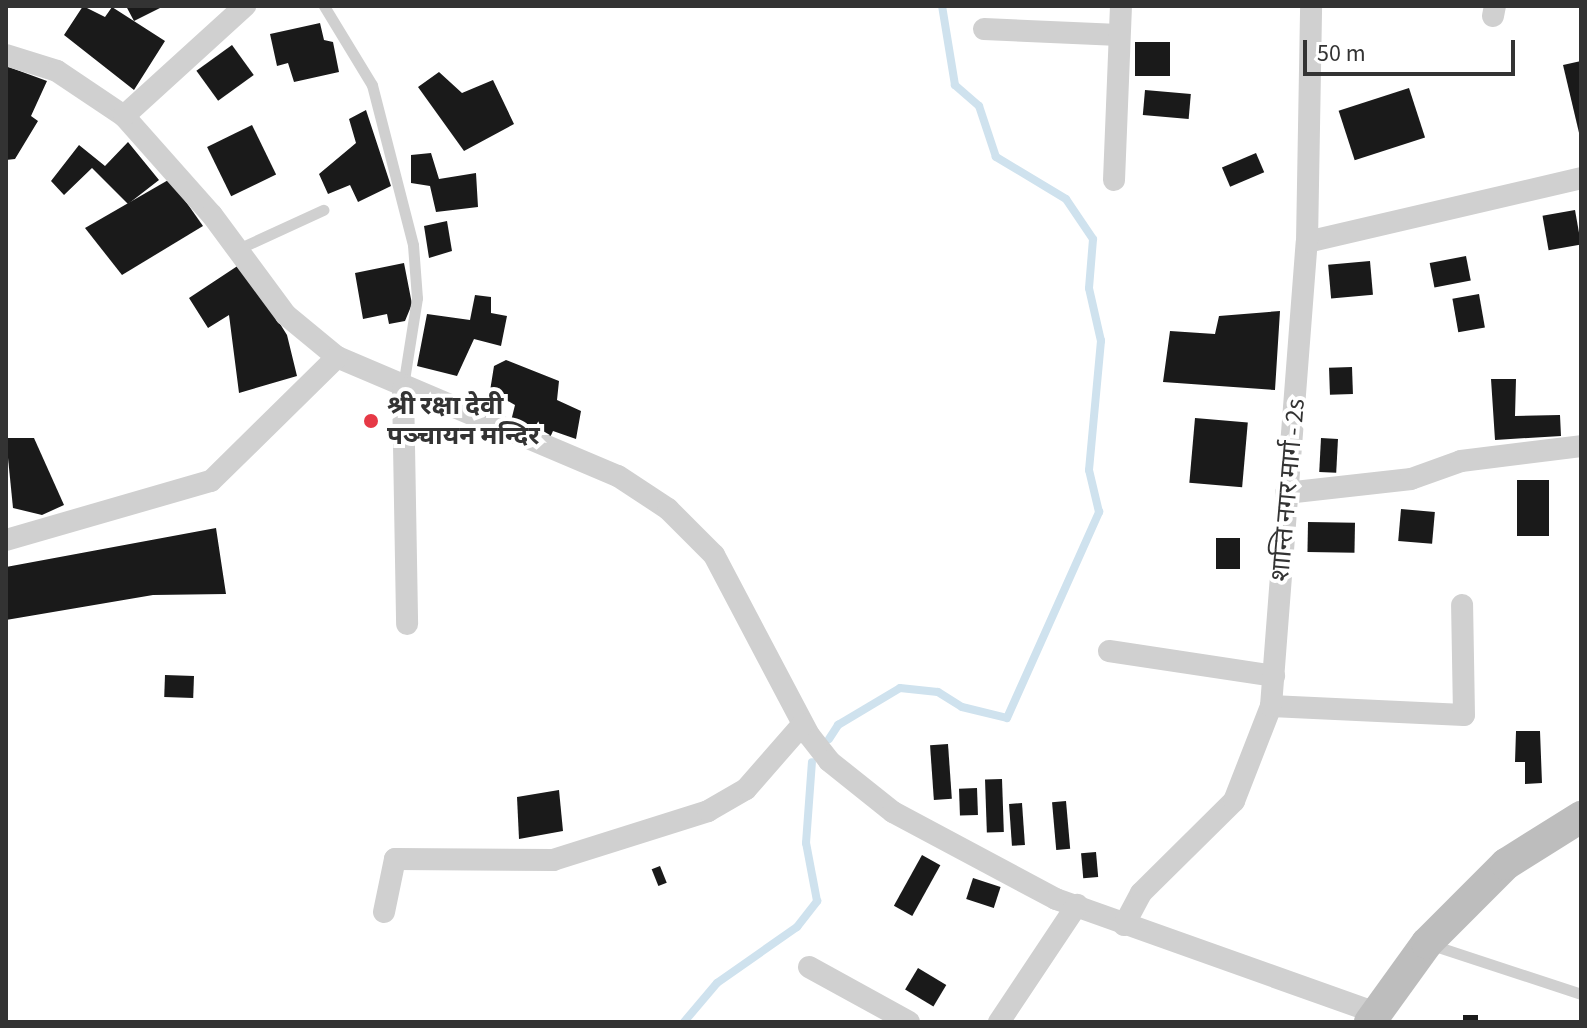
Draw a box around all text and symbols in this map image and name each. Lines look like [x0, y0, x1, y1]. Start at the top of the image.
scale bar [1307, 24, 1519, 74]
text: 50 m [1317, 36, 1366, 71]
place label: श्री रक्षा देवी पञ्चायन मन्दिर [387, 390, 540, 452]
street label: शान्ति नगर मार्ग - 2s [1264, 397, 1312, 583]
marker: श्री रक्षा देवी पञ्चायन मन्दिर [362, 412, 380, 430]

